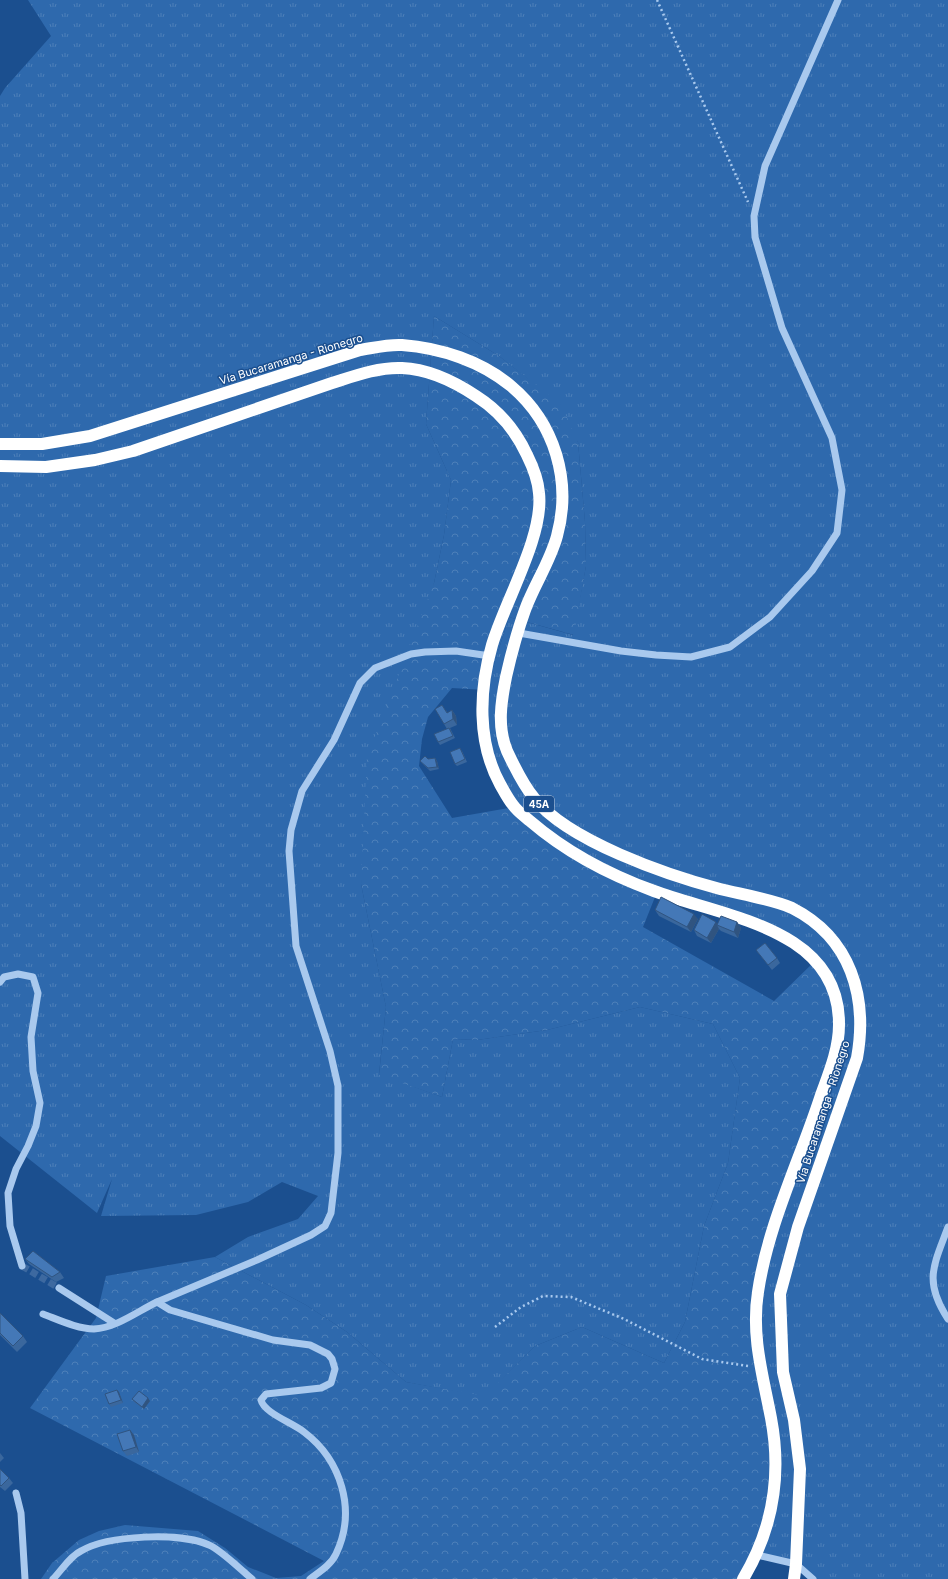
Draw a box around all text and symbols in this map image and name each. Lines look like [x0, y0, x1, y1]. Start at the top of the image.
street label: Vía Bucaramanga - Rionegro [218, 330, 365, 387]
road number: 45A [524, 796, 554, 812]
street label: Vía Bucaramanga - Rionegro [793, 1039, 853, 1185]

